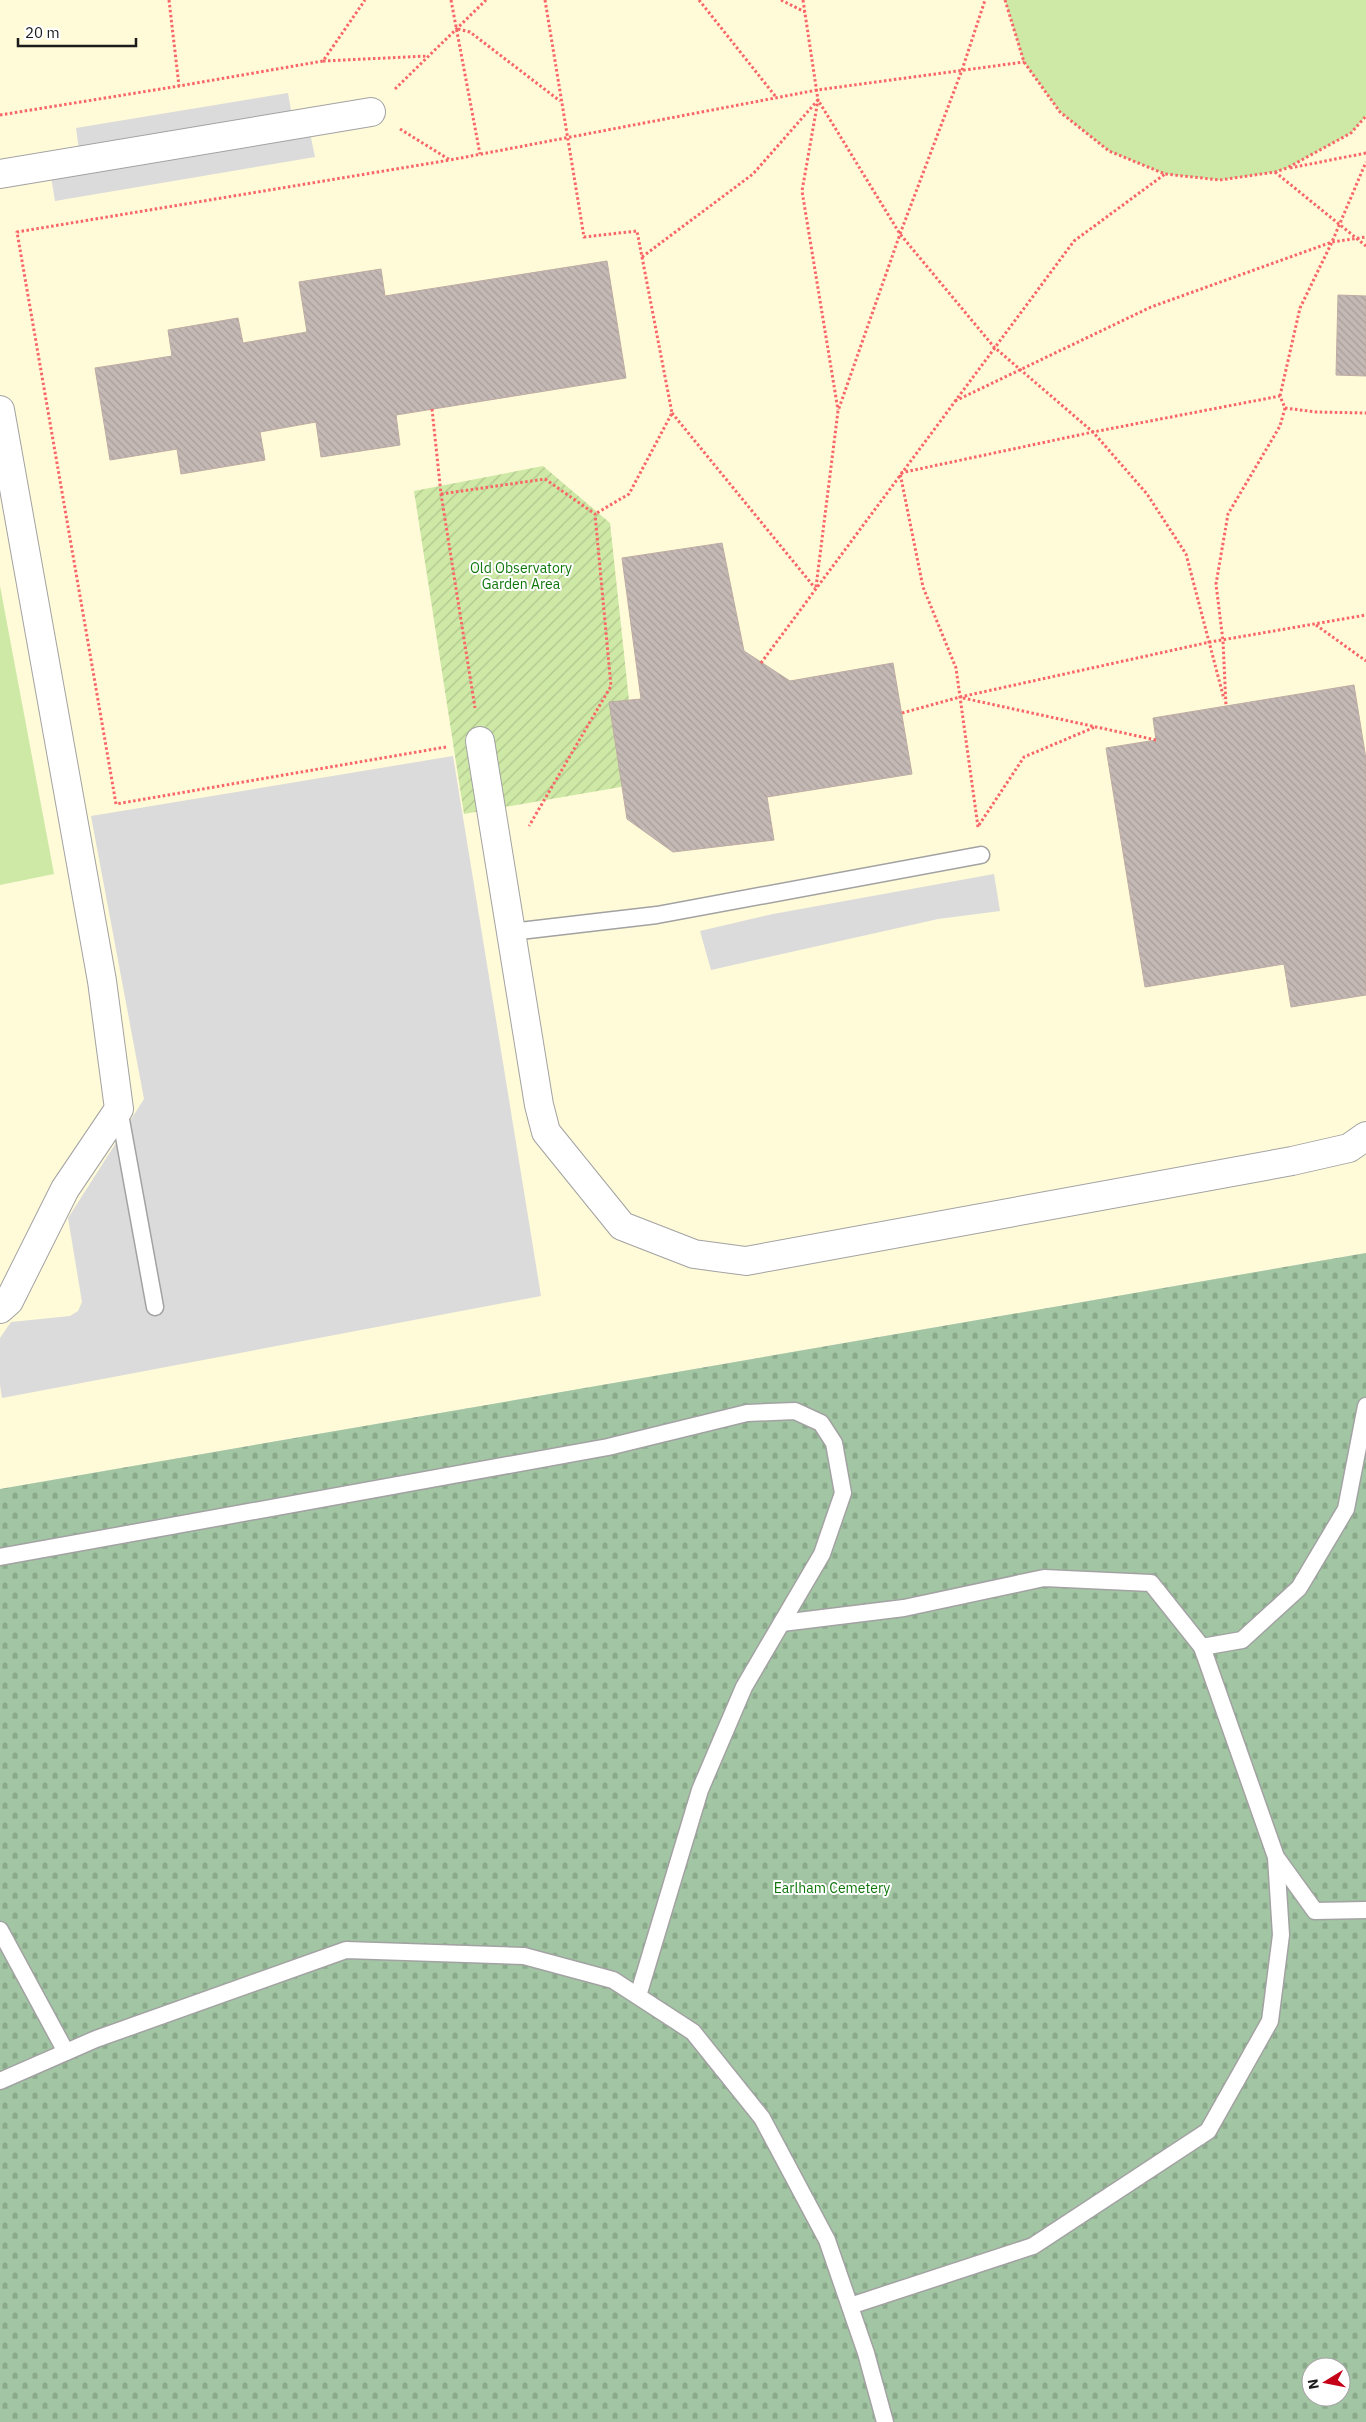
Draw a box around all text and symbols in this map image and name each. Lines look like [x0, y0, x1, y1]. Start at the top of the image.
scale bar [18, 15, 135, 47]
text: 20 m [25, 23, 60, 42]
park label: Old Observatory Garden Area [470, 559, 572, 593]
park label: Earlham Cemetery [774, 1879, 890, 1897]
north arrow [1301, 2357, 1351, 2407]
text: N [1303, 2378, 1323, 2391]

